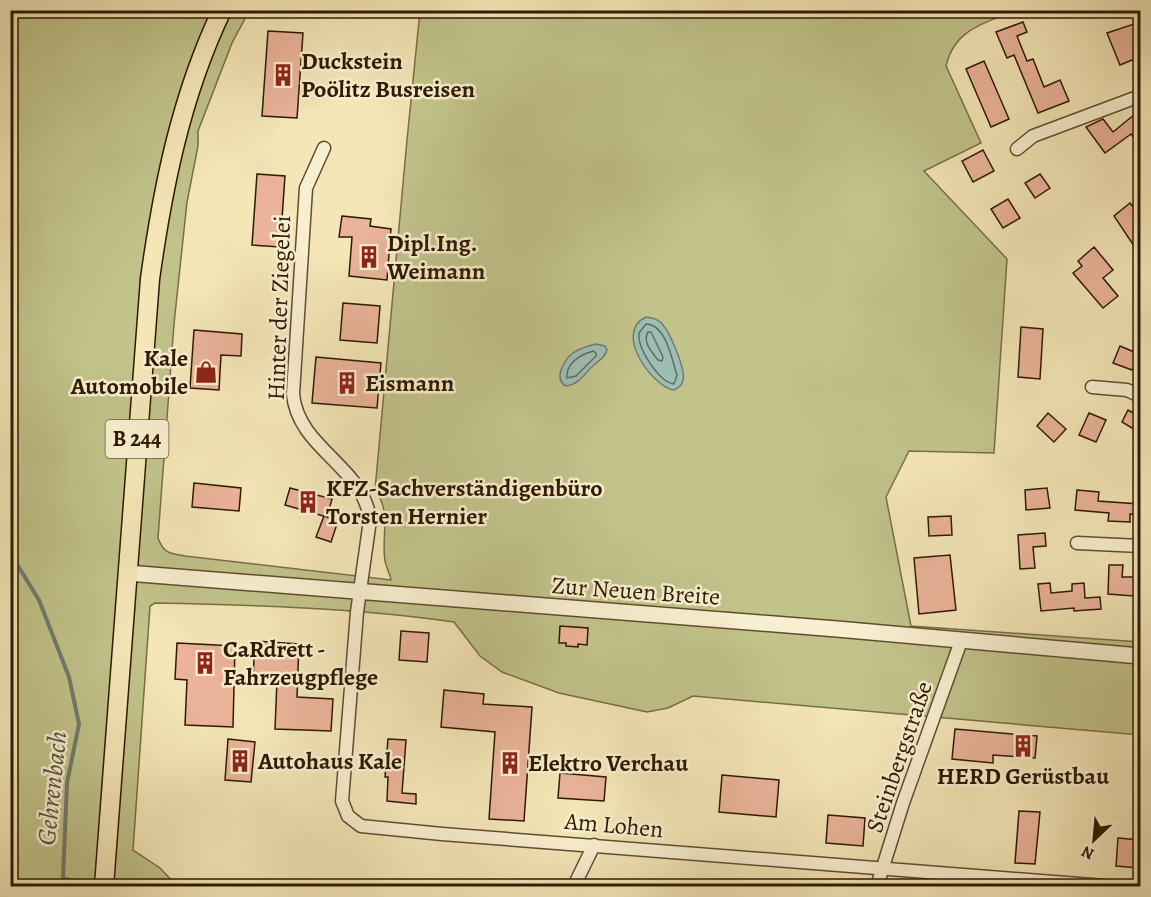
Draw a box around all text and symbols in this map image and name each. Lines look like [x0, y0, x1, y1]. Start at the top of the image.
place label: Duckstein Poölitz Busreisen [301, 45, 475, 105]
building icon: Duckstein Poölitz Busreisen [270, 62, 296, 88]
street label: Hinter der Ziegelei [260, 215, 298, 401]
place label: Dipl.Ing. Weimann [386, 227, 486, 287]
building icon: Dipl.Ing. Weimann [356, 244, 382, 270]
place label: Kale Automobile [70, 342, 188, 402]
shop icon: Kale Automobile [193, 359, 219, 385]
place label: Eismann [365, 367, 455, 399]
building icon: Eismann [334, 370, 360, 396]
road number: B 244 [106, 420, 168, 458]
place label: KFZ-Sachverständigenbüro Torsten Hernier [326, 472, 603, 532]
building icon: KFZ-Sachverständigenbüro Torsten Hernier [295, 489, 321, 515]
street label: Zur Neuen Breite [551, 569, 721, 613]
place label: CaRdrett - Fahrzeugpflege [223, 633, 378, 693]
building icon: CaRdrett - Fahrzeugpflege [192, 650, 218, 676]
street label: Steinbergstraße [858, 677, 940, 837]
water label: Gehrenbach [29, 729, 75, 847]
building icon: HERD Gerüstbau [1010, 733, 1036, 759]
place label: Autohaus Kale [257, 745, 402, 777]
place label: Elektro Verchau [528, 747, 689, 779]
building icon: Autohaus Kale [227, 748, 253, 774]
building icon: Elektro Verchau [497, 750, 523, 776]
place label: HERD Gerüstbau [937, 760, 1110, 792]
street label: Am Lohen [562, 805, 665, 845]
north arrow [1064, 810, 1124, 870]
text: N [1077, 840, 1098, 865]

